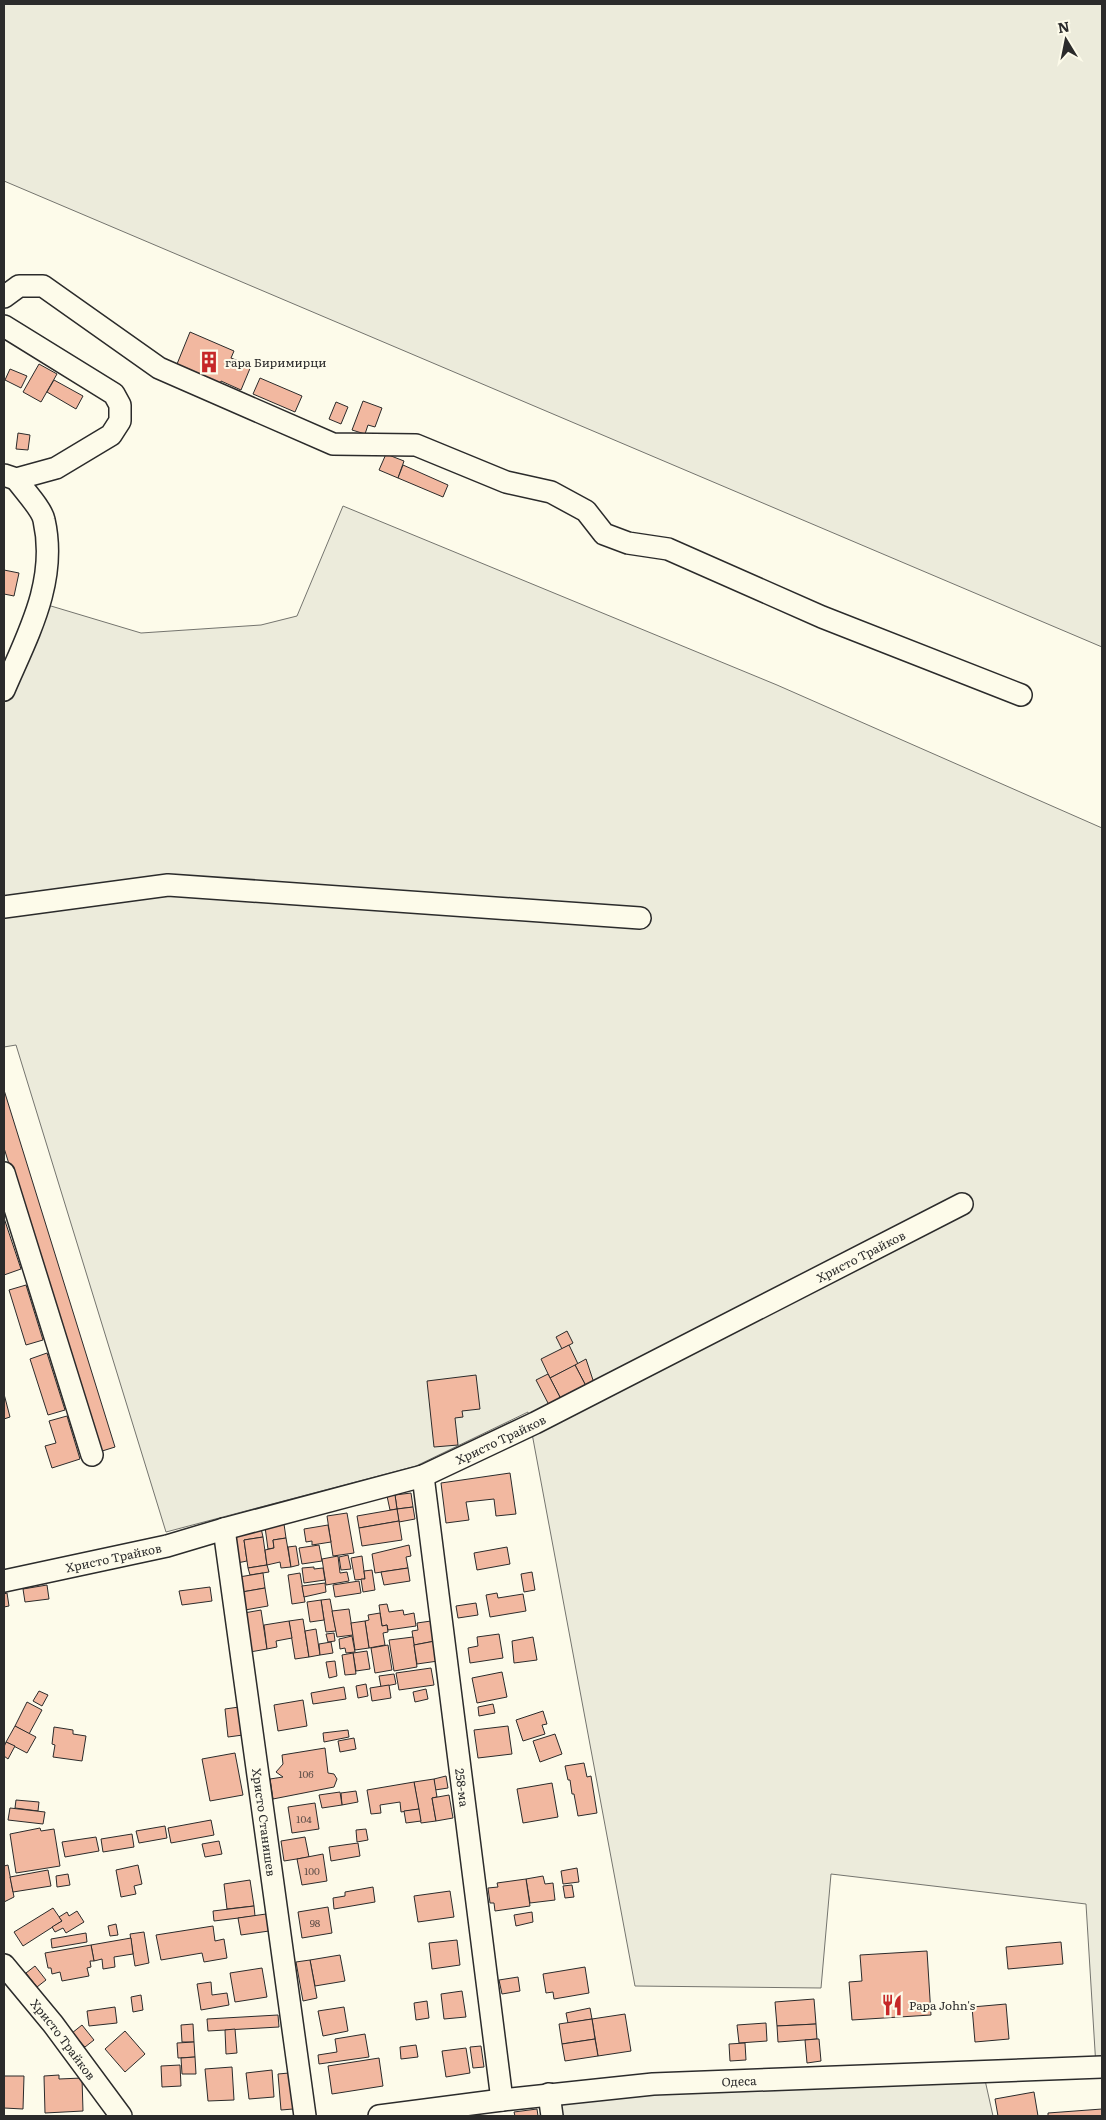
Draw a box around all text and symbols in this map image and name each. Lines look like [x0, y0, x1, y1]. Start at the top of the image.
north arrow [1041, 15, 1091, 65]
text: N [1056, 15, 1071, 37]
building icon: гара Биримирци [196, 349, 222, 375]
place label: гара Биримирци [225, 353, 327, 371]
street label: Христо Трайков [813, 1226, 908, 1286]
street label: Христо Трайков [453, 1410, 549, 1468]
street label: Христо Трайков [64, 1538, 163, 1577]
house number: 106 [298, 1766, 314, 1781]
street label: Христо Станишев [248, 1767, 281, 1878]
street label: 258-ма [451, 1767, 474, 1808]
house number: 104 [296, 1811, 312, 1826]
house number: 100 [304, 1863, 320, 1878]
house number: 98 [310, 1915, 321, 1930]
restaurant icon: Papa John's [879, 1992, 905, 2018]
street label: Христо Трайков [27, 1995, 100, 2084]
place label: Papa John's [909, 1996, 976, 2014]
street label: Одеса [721, 2071, 757, 2090]

